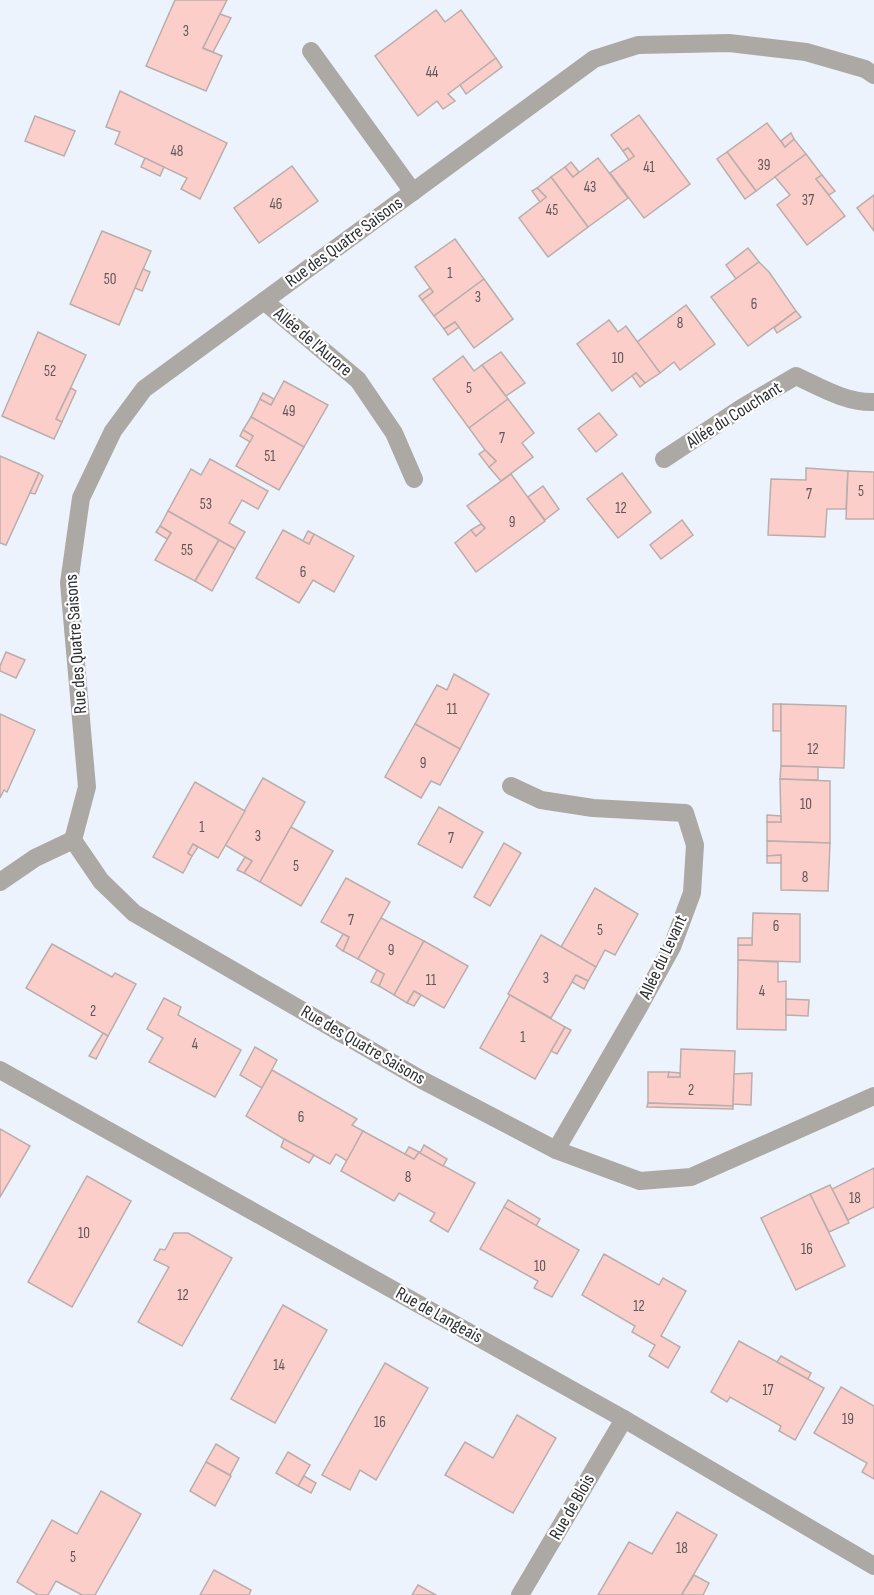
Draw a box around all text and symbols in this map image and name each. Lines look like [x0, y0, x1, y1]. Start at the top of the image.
house number: 3 [183, 22, 189, 41]
house number: 44 [426, 63, 438, 82]
house number: 48 [171, 142, 183, 161]
house number: 39 [758, 156, 770, 175]
house number: 41 [643, 158, 656, 177]
house number: 43 [584, 178, 596, 197]
house number: 37 [802, 191, 814, 210]
street label: Rue des Quatre Saisons [281, 192, 407, 292]
house number: 46 [270, 195, 282, 214]
house number: 45 [546, 201, 558, 220]
house number: 1 [447, 264, 453, 283]
house number: 50 [104, 270, 116, 289]
house number: 3 [475, 288, 481, 307]
house number: 6 [751, 295, 757, 314]
street label: Allée de l'Aurore [269, 303, 356, 381]
house number: 8 [677, 314, 683, 333]
house number: 10 [612, 349, 624, 368]
house number: 52 [44, 362, 56, 381]
street label: Allée du Couchant [682, 377, 786, 453]
house number: 5 [466, 379, 472, 398]
house number: 49 [283, 402, 295, 421]
house number: 7 [499, 429, 505, 448]
house number: 51 [264, 447, 276, 466]
house number: 5 [858, 482, 864, 501]
house number: 7 [806, 485, 812, 504]
house number: 53 [200, 495, 212, 514]
house number: 12 [615, 499, 627, 518]
house number: 9 [509, 513, 515, 532]
house number: 55 [181, 541, 193, 560]
house number: 6 [300, 563, 306, 582]
street label: Rue des Quatre Saisons [61, 573, 91, 715]
house number: 11 [447, 700, 458, 719]
house number: 12 [807, 740, 819, 759]
house number: 9 [420, 754, 426, 773]
house number: 10 [800, 795, 812, 814]
house number: 1 [199, 818, 205, 837]
house number: 3 [255, 827, 261, 846]
house number: 7 [448, 829, 454, 848]
house number: 5 [293, 857, 299, 876]
house number: 8 [802, 868, 808, 887]
house number: 7 [348, 911, 354, 930]
street label: Allée du Levant [634, 911, 692, 1003]
house number: 6 [773, 917, 779, 936]
house number: 5 [597, 921, 603, 940]
house number: 9 [388, 941, 394, 960]
house number: 3 [543, 969, 549, 988]
house number: 11 [426, 971, 437, 990]
house number: 4 [759, 982, 765, 1001]
street label: Rue des Quatre Saisons [297, 1001, 429, 1089]
house number: 2 [90, 1002, 96, 1021]
house number: 1 [520, 1028, 526, 1047]
house number: 4 [192, 1035, 198, 1054]
house number: 2 [688, 1081, 694, 1100]
house number: 6 [298, 1108, 304, 1127]
house number: 8 [405, 1168, 411, 1187]
house number: 18 [849, 1189, 861, 1208]
house number: 10 [78, 1224, 90, 1243]
house number: 16 [801, 1240, 813, 1259]
house number: 10 [534, 1257, 546, 1276]
street label: Rue de Langeais [392, 1283, 486, 1347]
house number: 12 [177, 1286, 189, 1305]
house number: 12 [633, 1297, 645, 1316]
house number: 14 [273, 1356, 285, 1375]
house number: 17 [762, 1381, 774, 1400]
house number: 19 [842, 1410, 854, 1429]
house number: 16 [374, 1413, 386, 1432]
street label: Rue de Blois [545, 1470, 599, 1544]
house number: 18 [676, 1539, 688, 1558]
house number: 5 [70, 1548, 76, 1567]

